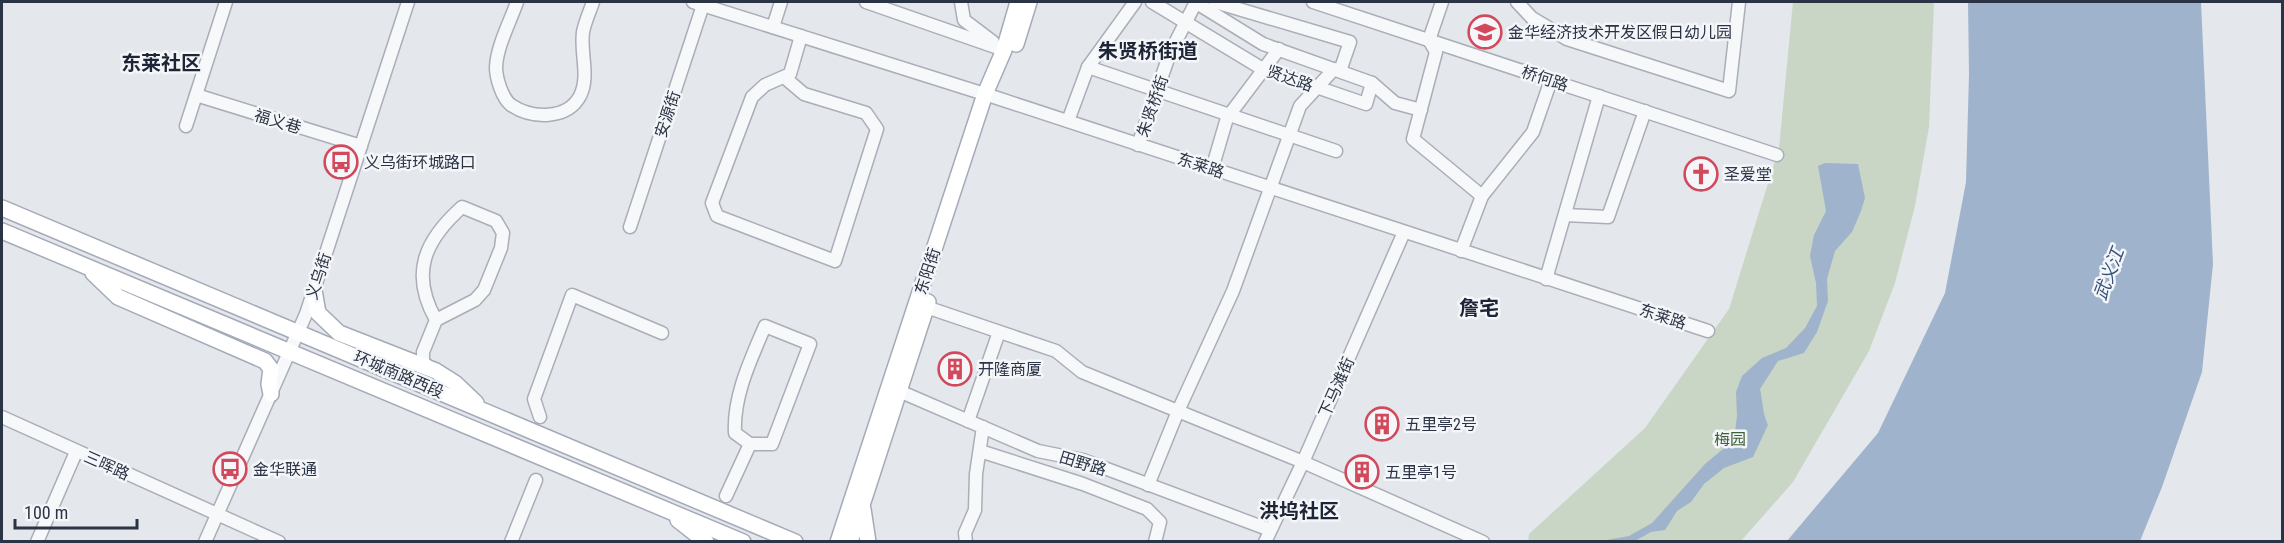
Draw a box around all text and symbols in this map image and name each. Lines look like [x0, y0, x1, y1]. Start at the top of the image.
school or university icon: 金华经济技术开发区假日幼儿园 [1467, 14, 1503, 50]
place label: 金华经济技术开发区假日幼儿园 [1508, 23, 1732, 42]
district label: 朱贤桥街道 [1098, 39, 1198, 63]
district label: 东莱社区 [121, 51, 201, 75]
street label: 贤达路 [1264, 62, 1316, 95]
street label: 桥何路 [1519, 62, 1571, 95]
street label: 朱贤桥街 [1133, 73, 1172, 140]
street label: 安源街 [651, 88, 684, 140]
street label: 福义巷 [252, 105, 304, 138]
bus stop icon: 义乌街环城路口 [323, 144, 359, 180]
street label: 东莱路 [1175, 149, 1227, 182]
place label: 义乌街环城路口 [364, 153, 476, 172]
church icon: 圣爱堂 [1683, 156, 1719, 192]
place label: 圣爱堂 [1724, 165, 1772, 184]
water label: 武义江 [2089, 243, 2129, 303]
street label: 东阳街 [911, 245, 944, 297]
street label: 义乌街 [302, 250, 335, 302]
district label: 詹宅 [1459, 296, 1499, 320]
street label: 东莱路 [1637, 300, 1689, 333]
street label: 环城南路西段 [351, 347, 447, 402]
building icon: 开隆商厦 [937, 351, 973, 387]
street label: 下马滩街 [1315, 354, 1358, 420]
place label: 开隆商厦 [978, 360, 1042, 379]
building icon: 五里亭2号 [1364, 406, 1400, 442]
place label: 五里亭2号 [1405, 415, 1477, 434]
park label: 梅园 [1714, 430, 1746, 449]
street label: 三晖路 [81, 447, 133, 484]
street label: 田野路 [1057, 447, 1109, 480]
bus stop icon: 金华联通 [212, 451, 248, 487]
building icon: 五里亭1号 [1344, 454, 1380, 490]
place label: 金华联通 [253, 460, 317, 479]
place label: 五里亭1号 [1385, 463, 1457, 482]
scale bar [15, 492, 136, 530]
district label: 洪坞社区 [1259, 499, 1339, 523]
text: 100 m [24, 502, 68, 523]

